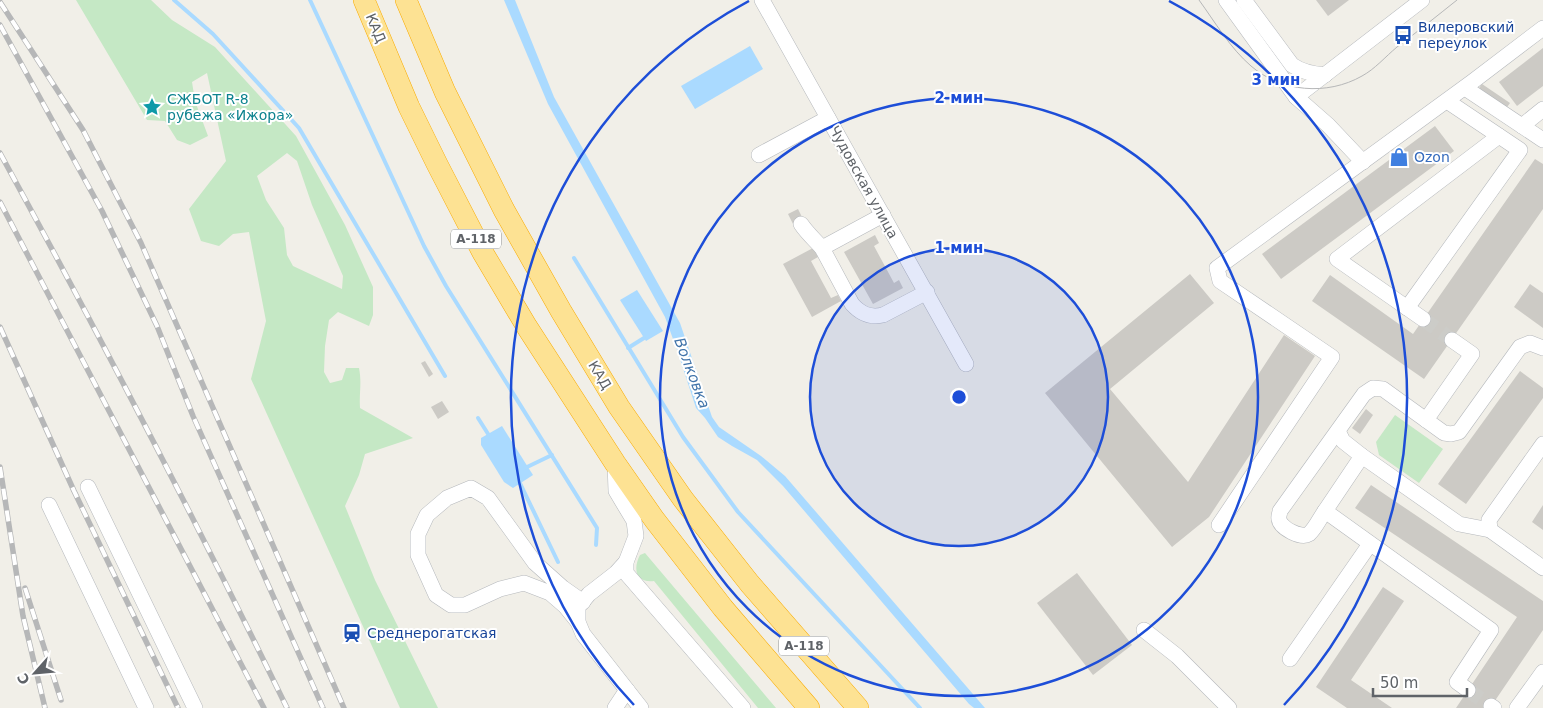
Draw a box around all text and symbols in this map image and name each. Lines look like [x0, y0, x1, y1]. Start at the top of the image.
street label: КАД [363, 11, 389, 45]
place label: Вилеровский переулок [1418, 19, 1514, 51]
bus stop icon: Вилеровский переулок [1392, 24, 1414, 46]
text: 3 мин [1252, 71, 1300, 89]
text: 2 мин [935, 89, 983, 107]
place label: СЖБОТ R-8 рубежа «Ижора» [167, 91, 293, 123]
place icon: СЖБОТ R-8 рубежа «Ижора» [141, 96, 163, 118]
street label: Чудовская улица [826, 123, 902, 241]
shop icon: Ozon [1388, 146, 1410, 168]
place label: Ozon [1414, 149, 1450, 165]
road number: А-118 [451, 230, 501, 248]
text: 1 мин [935, 239, 983, 257]
water label: Волковка [670, 335, 714, 411]
street label: КАД [585, 358, 615, 392]
centre of rings [950, 388, 968, 406]
station icon: Среднерогатская [341, 622, 363, 644]
place label: Среднерогатская [367, 625, 496, 641]
road number: А-118 [779, 636, 829, 656]
north arrow [10, 648, 60, 698]
scale bar [1373, 666, 1467, 698]
text: С [14, 671, 33, 687]
text: 50 m [1380, 674, 1418, 692]

